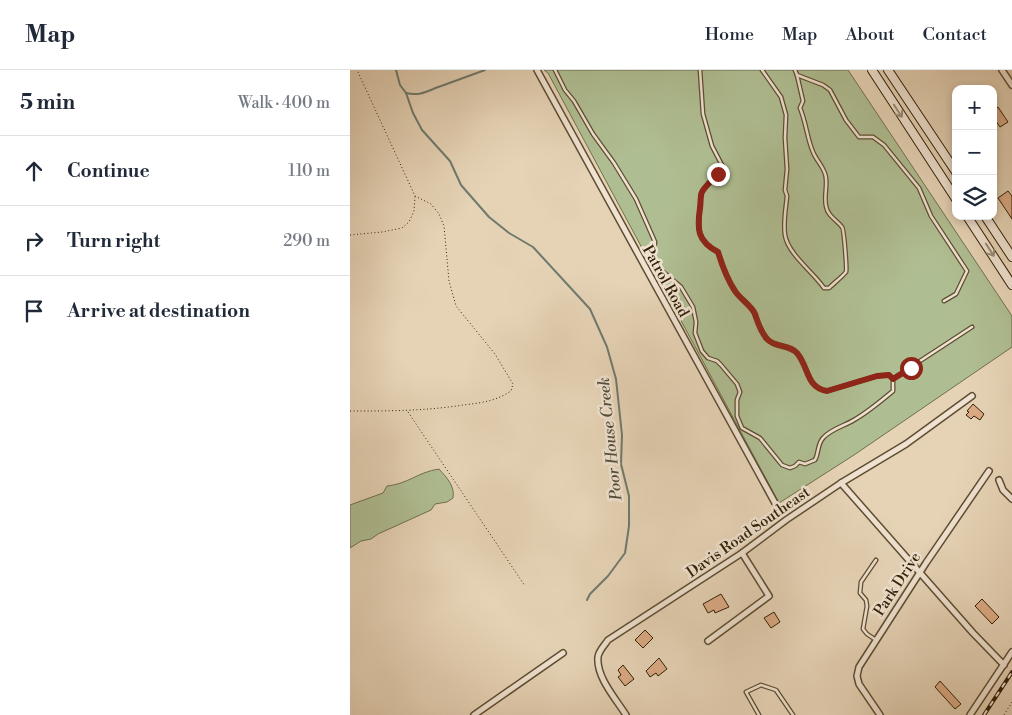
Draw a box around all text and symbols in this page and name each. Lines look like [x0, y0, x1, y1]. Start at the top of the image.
text: Map [25, 20, 75, 50]
text: Home [705, 23, 754, 46]
text: Map [782, 23, 818, 46]
text: About [846, 23, 895, 46]
text: Contact [923, 23, 987, 46]
map controls [952, 85, 997, 220]
button: + [952, 85, 997, 130]
text: 5 min [20, 90, 75, 116]
text: Walk · 400 m [238, 93, 330, 113]
one-way arrow [894, 103, 904, 117]
button: − [952, 130, 997, 175]
icon: ahead [20, 157, 48, 185]
text: Continue [67, 159, 150, 183]
text: 110 m [288, 161, 330, 181]
route end [707, 163, 730, 186]
button: layers [952, 175, 997, 220]
icon: right [20, 227, 48, 255]
text: Turn right [67, 229, 160, 253]
text: 290 m [283, 231, 330, 251]
street label: Patrol Road [638, 242, 693, 321]
one-way arrow [985, 243, 995, 257]
icon: arrive [20, 297, 48, 325]
text: Arrive at destination [67, 299, 250, 323]
route start [900, 357, 923, 380]
water label: Poor House Creek [594, 376, 627, 502]
street label: Davis Road Southeast [683, 482, 814, 582]
street label: Park Drive [870, 549, 925, 620]

